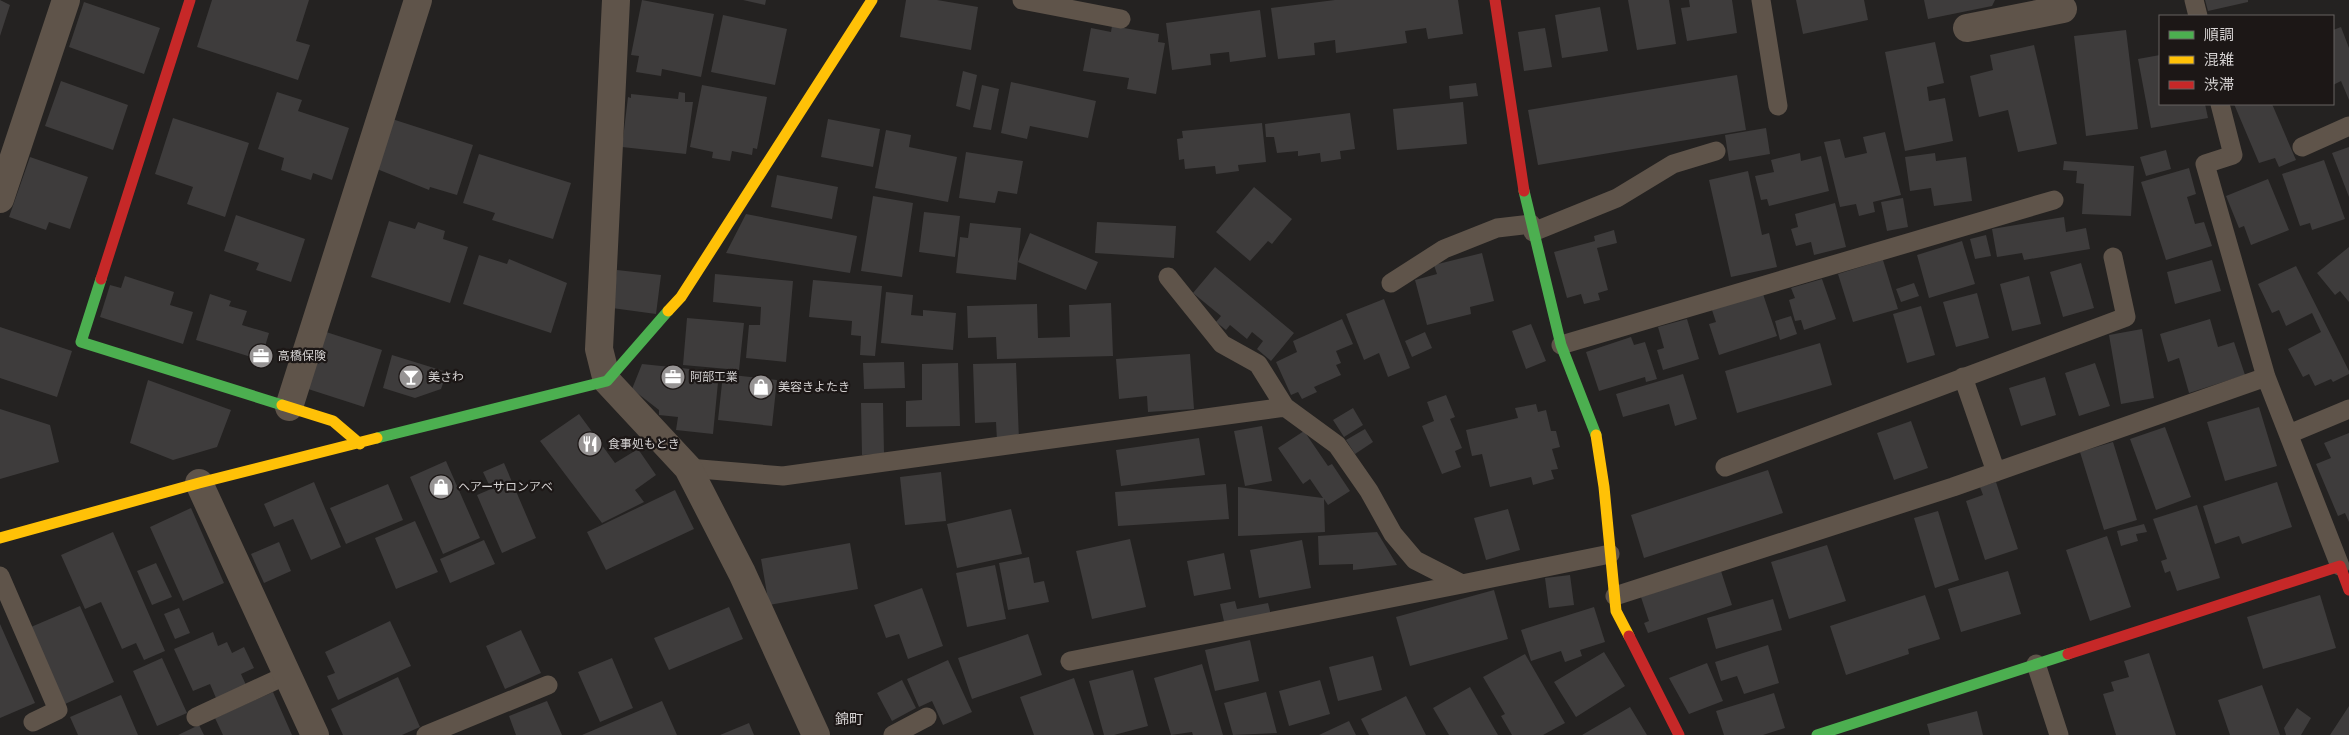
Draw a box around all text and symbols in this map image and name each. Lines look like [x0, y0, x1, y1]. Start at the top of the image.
legend [2159, 15, 2334, 105]
text: 順調 [2204, 25, 2234, 44]
text: 混雑 [2204, 50, 2234, 69]
text: 渋滞 [2204, 75, 2234, 94]
office icon: 高橋保険 [248, 343, 274, 369]
place label: 高橋保険 [278, 348, 326, 363]
bar icon: 美さわ [398, 364, 424, 390]
office icon: 阿部工業 [660, 364, 686, 390]
place label: 美さわ [428, 369, 464, 384]
place label: 阿部工業 [690, 369, 738, 384]
shop icon: 美容きよたき [748, 374, 774, 400]
place label: 美容きよたき [778, 379, 850, 394]
restaurant icon: 食事処もとき [577, 431, 603, 457]
place label: 食事処もとき [608, 436, 680, 451]
shop icon: ヘアーサロンアベ [428, 474, 454, 500]
place label: ヘアーサロンアベ [458, 479, 553, 494]
district label: 錦町 [835, 710, 863, 728]

